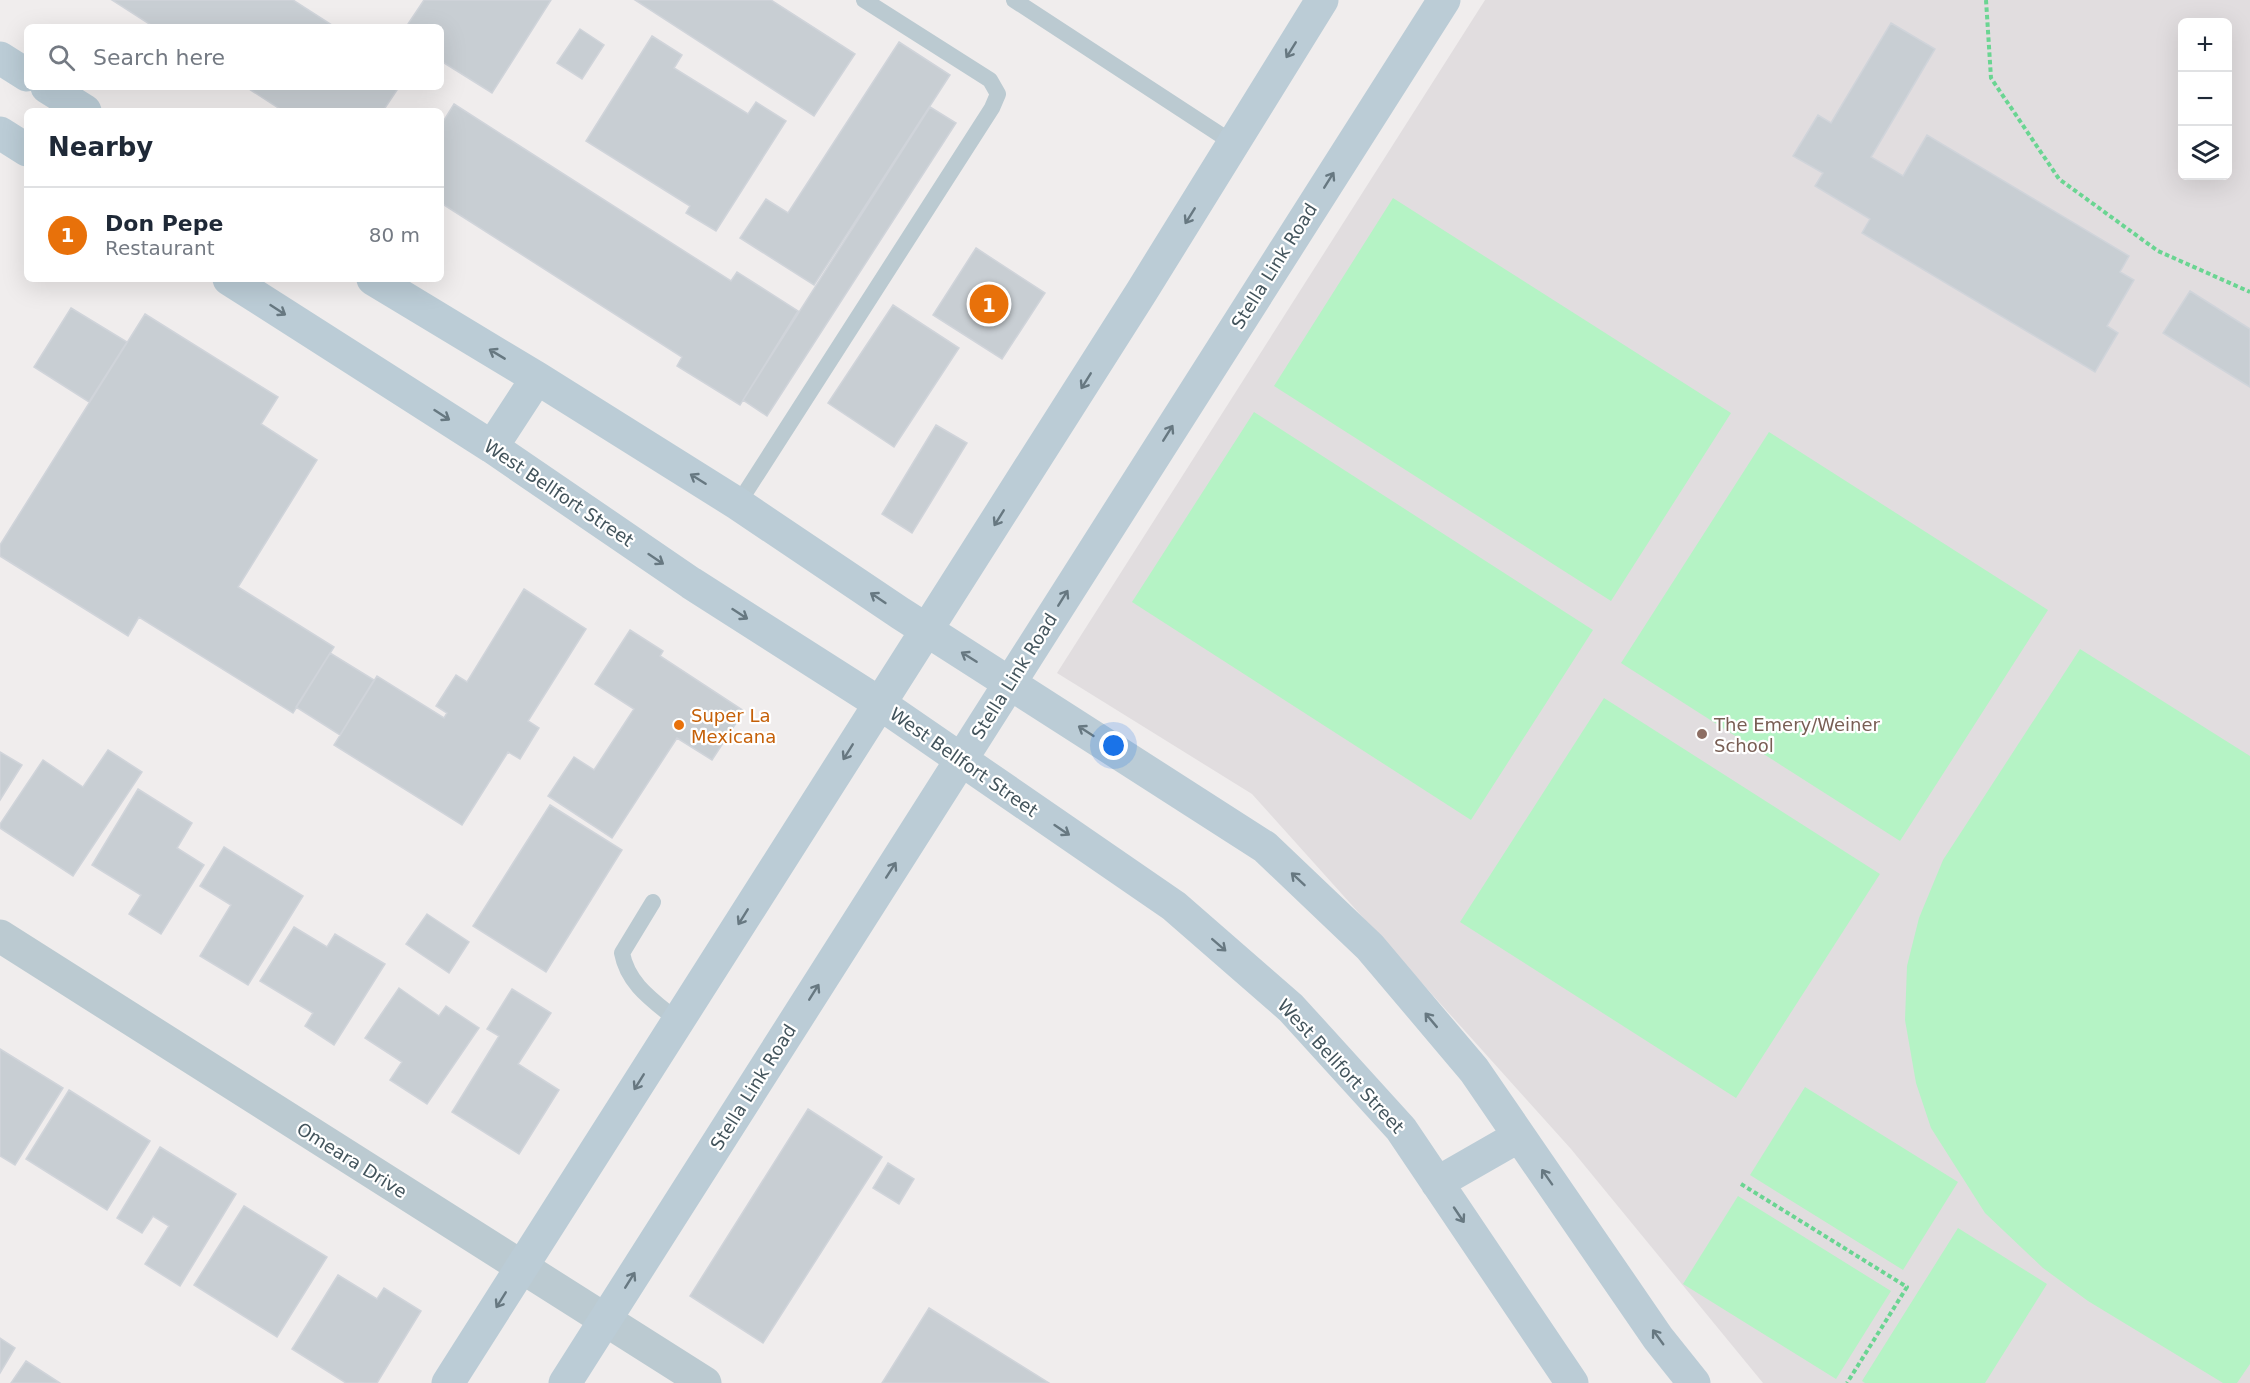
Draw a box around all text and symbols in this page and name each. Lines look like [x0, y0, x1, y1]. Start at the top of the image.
map controls [2178, 18, 2232, 180]
button: + [2178, 18, 2232, 72]
search box [24, 24, 444, 90]
icon: search [45, 41, 78, 74]
one-way arrow [1285, 41, 1297, 58]
text: Search here [93, 45, 225, 70]
button: − [2178, 72, 2232, 126]
button: layers [2178, 126, 2232, 180]
text: Nearby [48, 132, 153, 162]
one-way arrow [1323, 172, 1335, 189]
street label: Stella Link Road [1227, 199, 1321, 333]
one-way arrow [1183, 207, 1195, 224]
text: Don Pepe [105, 211, 223, 236]
text: 1 [61, 223, 74, 247]
text: 80 m [369, 223, 420, 247]
text: Restaurant [105, 236, 215, 260]
pin: 1 [970, 282, 1008, 326]
one-way arrow [269, 305, 286, 317]
one-way arrow [489, 348, 506, 360]
one-way arrow [1079, 372, 1091, 389]
one-way arrow [434, 409, 451, 422]
one-way arrow [1162, 425, 1174, 442]
street label: West Bellfort Street [480, 435, 638, 551]
one-way arrow [690, 473, 707, 486]
one-way arrow [992, 509, 1004, 526]
one-way arrow [648, 553, 664, 565]
one-way arrow [1057, 589, 1070, 606]
one-way arrow [870, 592, 887, 605]
one-way arrow [731, 608, 748, 620]
street label: Stella Link Road [967, 609, 1061, 743]
one-way arrow [960, 650, 977, 663]
street label: West Bellfort Street [886, 703, 1042, 821]
place label: Super La Mexicana [691, 705, 776, 747]
place label: The Emery/Weiner School [1713, 714, 1881, 756]
marker: Super La Mexicana [672, 718, 686, 732]
one-way arrow [1078, 725, 1095, 737]
marker: The Emery/Weiner School [1695, 727, 1709, 741]
your location [1099, 731, 1128, 760]
one-way arrow [841, 743, 853, 760]
one-way arrow [1053, 824, 1069, 836]
one-way arrow [886, 862, 898, 879]
one-way arrow [1290, 871, 1305, 886]
one-way arrow [737, 908, 749, 925]
one-way arrow [1211, 938, 1226, 952]
one-way arrow [808, 984, 820, 1001]
street label: West Bellfort Street [1273, 995, 1409, 1137]
one-way arrow [1425, 1012, 1438, 1028]
street label: Stella Link Road [706, 1020, 800, 1154]
one-way arrow [633, 1073, 645, 1090]
street label: Omeara Drive [293, 1118, 411, 1202]
one-way arrow [1541, 1169, 1553, 1185]
one-way arrow [1453, 1206, 1465, 1223]
one-way arrow [624, 1272, 637, 1289]
one-way arrow [495, 1291, 507, 1308]
one-way arrow [1652, 1329, 1664, 1345]

